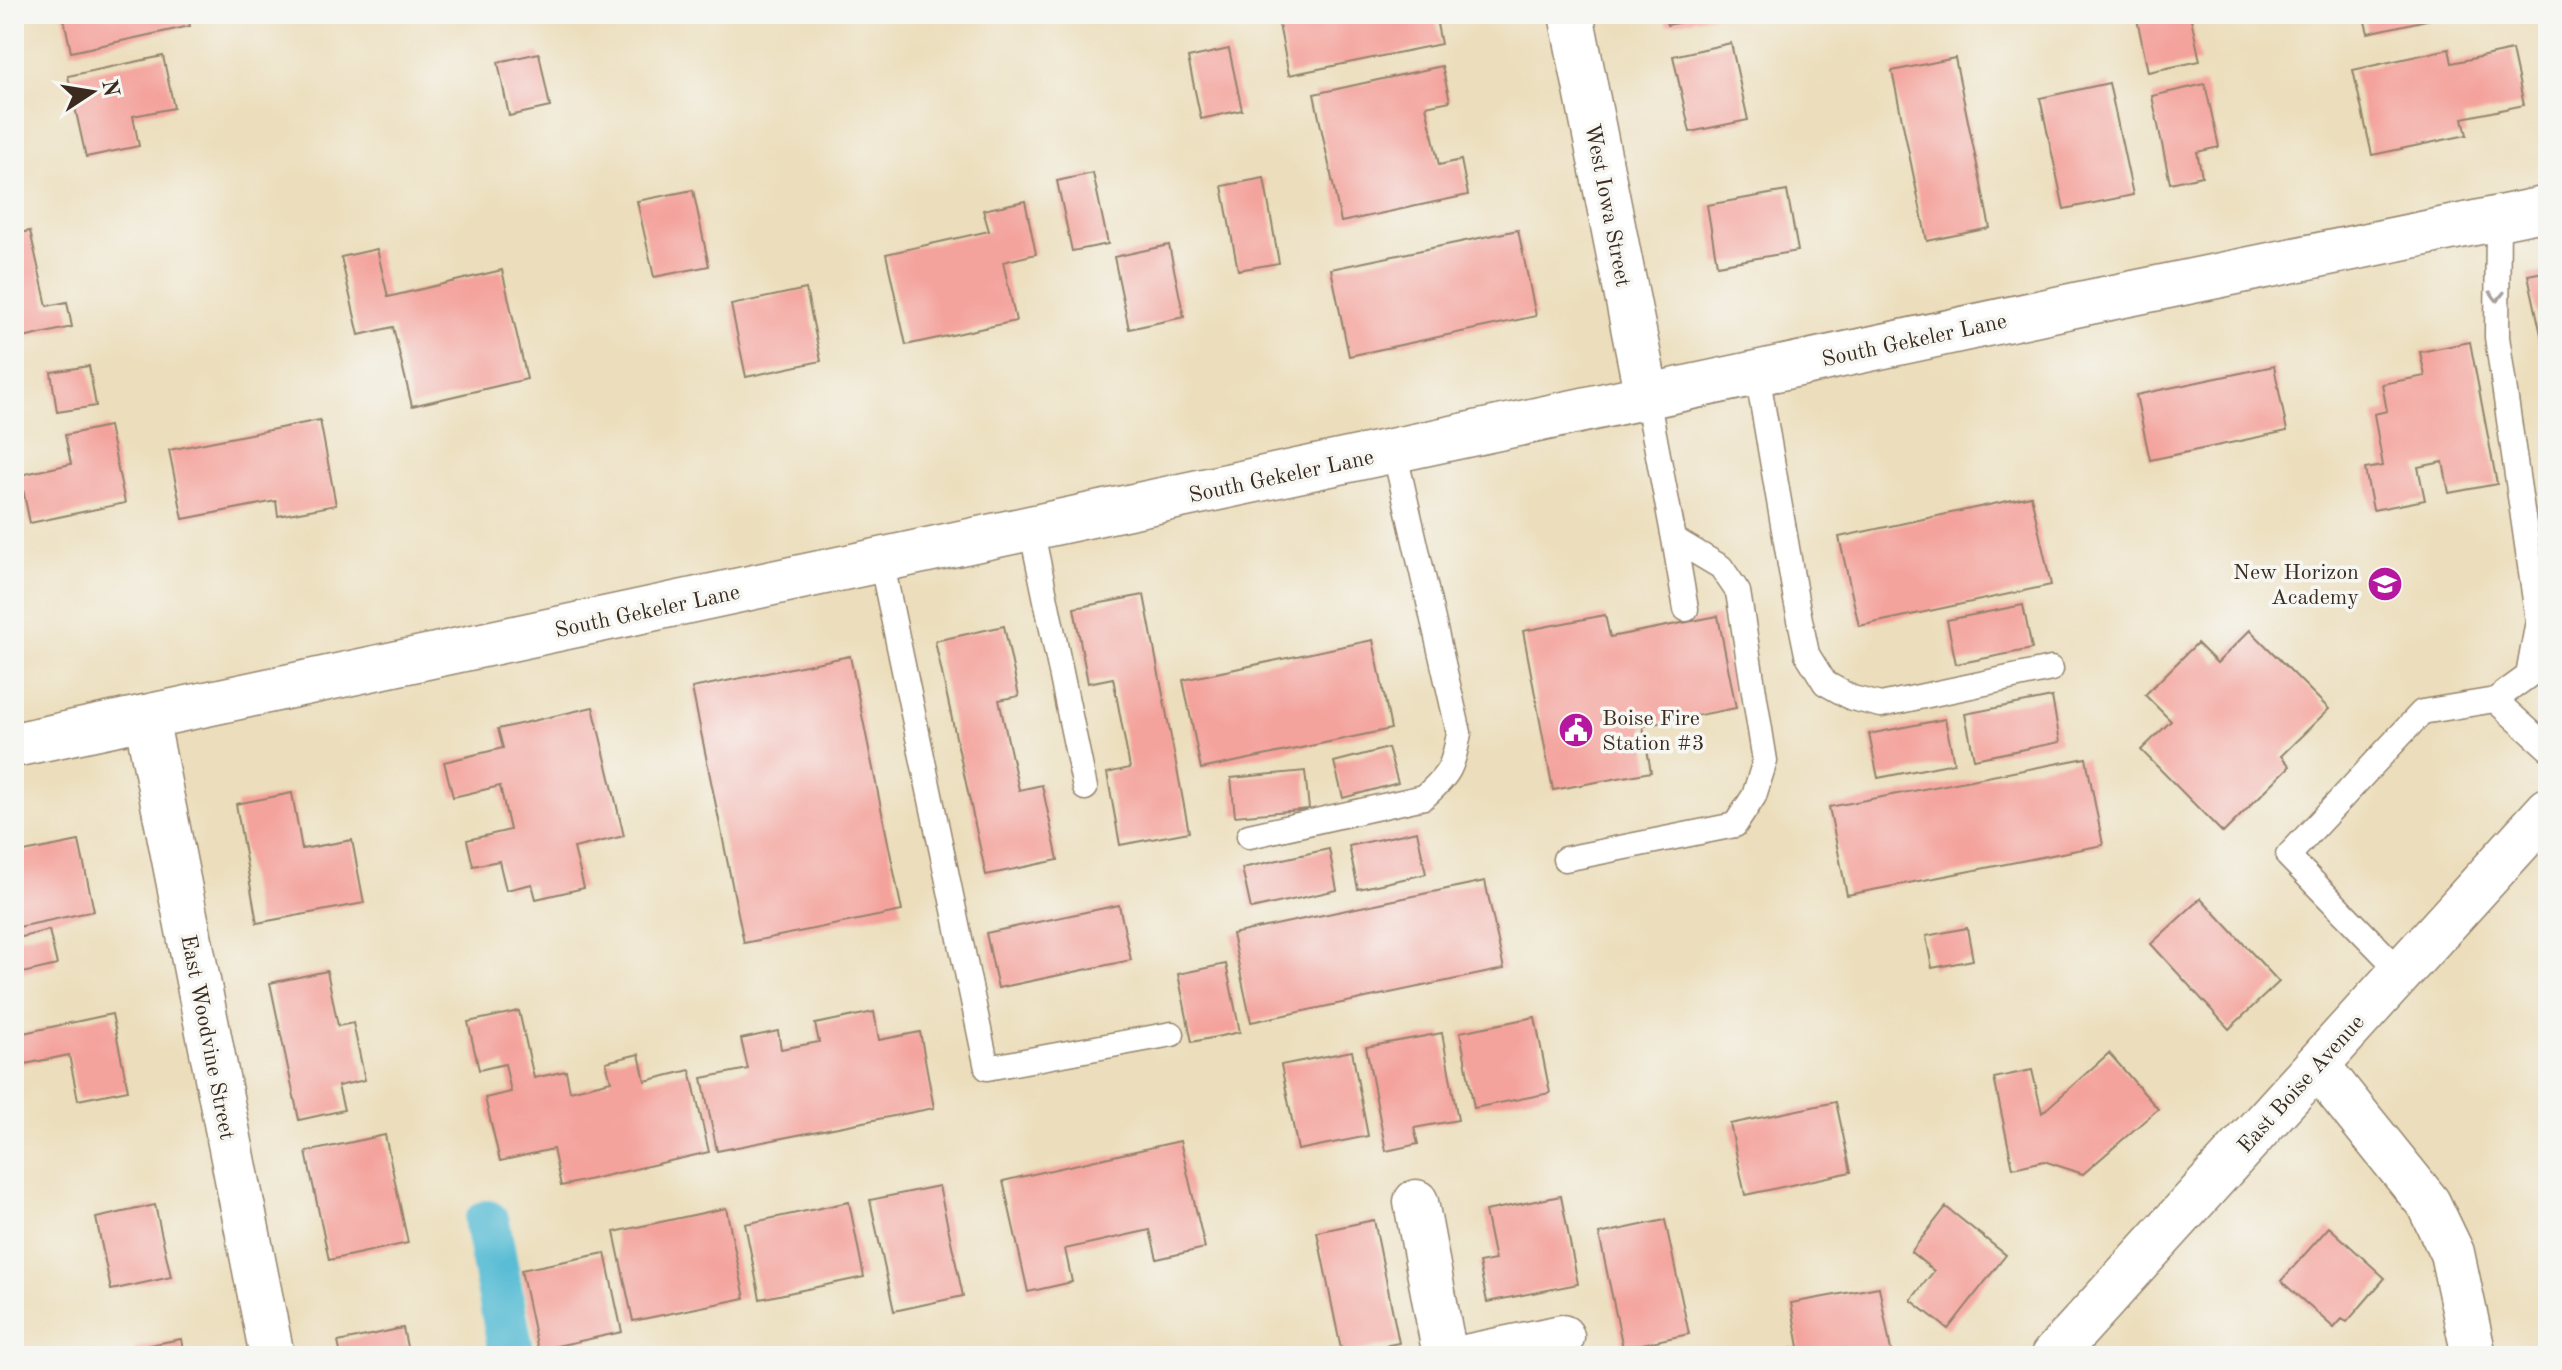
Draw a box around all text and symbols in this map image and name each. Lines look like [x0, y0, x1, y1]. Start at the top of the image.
north arrow [52, 52, 132, 132]
text: N [97, 78, 122, 99]
street label: West Iowa Street [1580, 122, 1634, 289]
one-way arrow [2488, 290, 2506, 303]
street label: South Gekeler Lane [1820, 311, 2009, 371]
street label: South Gekeler Lane [1187, 447, 1376, 507]
place label: New Horizon Academy [2233, 562, 2359, 609]
school or university icon: New Horizon Academy [2366, 565, 2404, 603]
street label: South Gekeler Lane [553, 582, 742, 642]
place label: Boise Fire Station #3 [1602, 708, 1705, 755]
public building icon: Boise Fire Station #3 [1557, 711, 1595, 749]
street label: East Woodvine Street [176, 933, 238, 1142]
street label: East Boise Avenue [2234, 1011, 2369, 1158]

